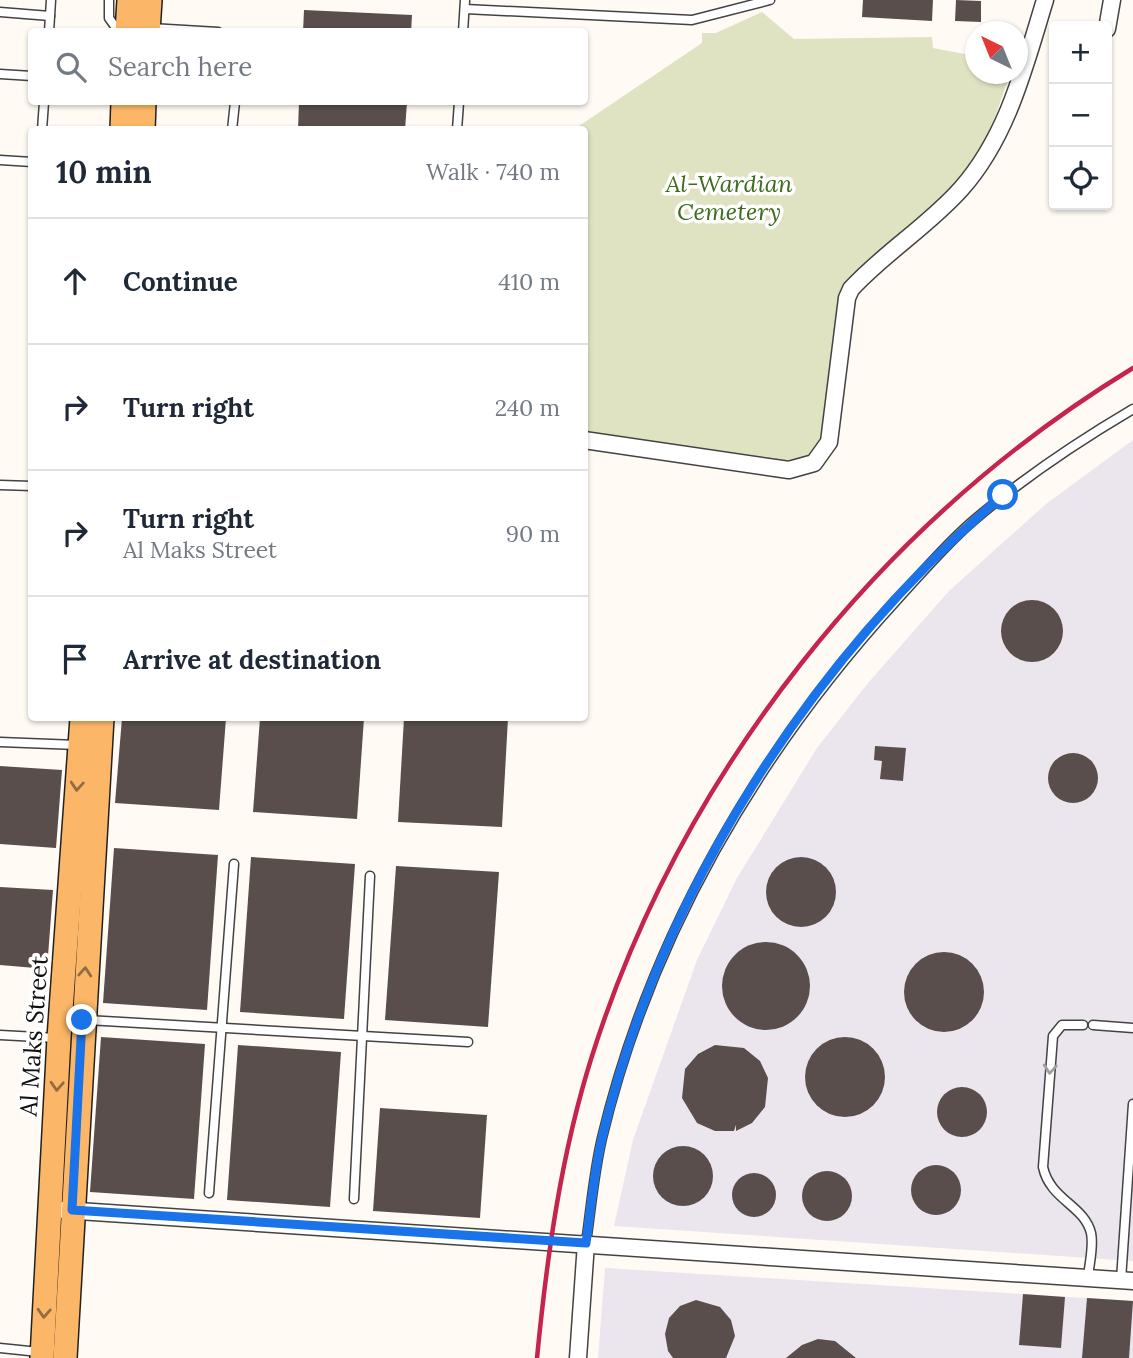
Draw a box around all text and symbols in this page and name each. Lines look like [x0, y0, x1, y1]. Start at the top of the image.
north arrow [965, 21, 1028, 84]
map controls [1049, 21, 1112, 210]
button: + [1049, 21, 1112, 84]
search box [28, 28, 588, 105]
icon: search [52, 48, 90, 86]
text: Search here [108, 50, 252, 83]
button: − [1049, 84, 1112, 147]
button: locate [1049, 147, 1112, 210]
text: 10 min [56, 153, 152, 191]
text: Walk · 740 m [426, 157, 560, 186]
park label: Al-Wardian Cemetery [664, 168, 793, 227]
icon: ahead [56, 262, 94, 300]
text: Continue [123, 265, 238, 298]
text: 410 m [498, 267, 560, 296]
icon: right [56, 388, 94, 426]
text: Turn right [123, 391, 254, 424]
text: 240 m [495, 393, 560, 422]
route start [987, 479, 1018, 510]
text: Turn right [123, 502, 254, 535]
icon: right [56, 514, 94, 552]
text: 90 m [506, 519, 560, 548]
text: Al Maks Street [123, 535, 277, 564]
icon: arrive [56, 640, 94, 678]
text: Arrive at destination [123, 643, 381, 676]
one-way arrow [70, 780, 85, 791]
street label: Al Maks Street [12, 954, 55, 1118]
one-way arrow [78, 966, 93, 977]
route end [66, 1004, 97, 1035]
one-way arrow [1043, 1064, 1058, 1075]
one-way arrow [49, 1081, 64, 1092]
one-way arrow [37, 1308, 52, 1319]

